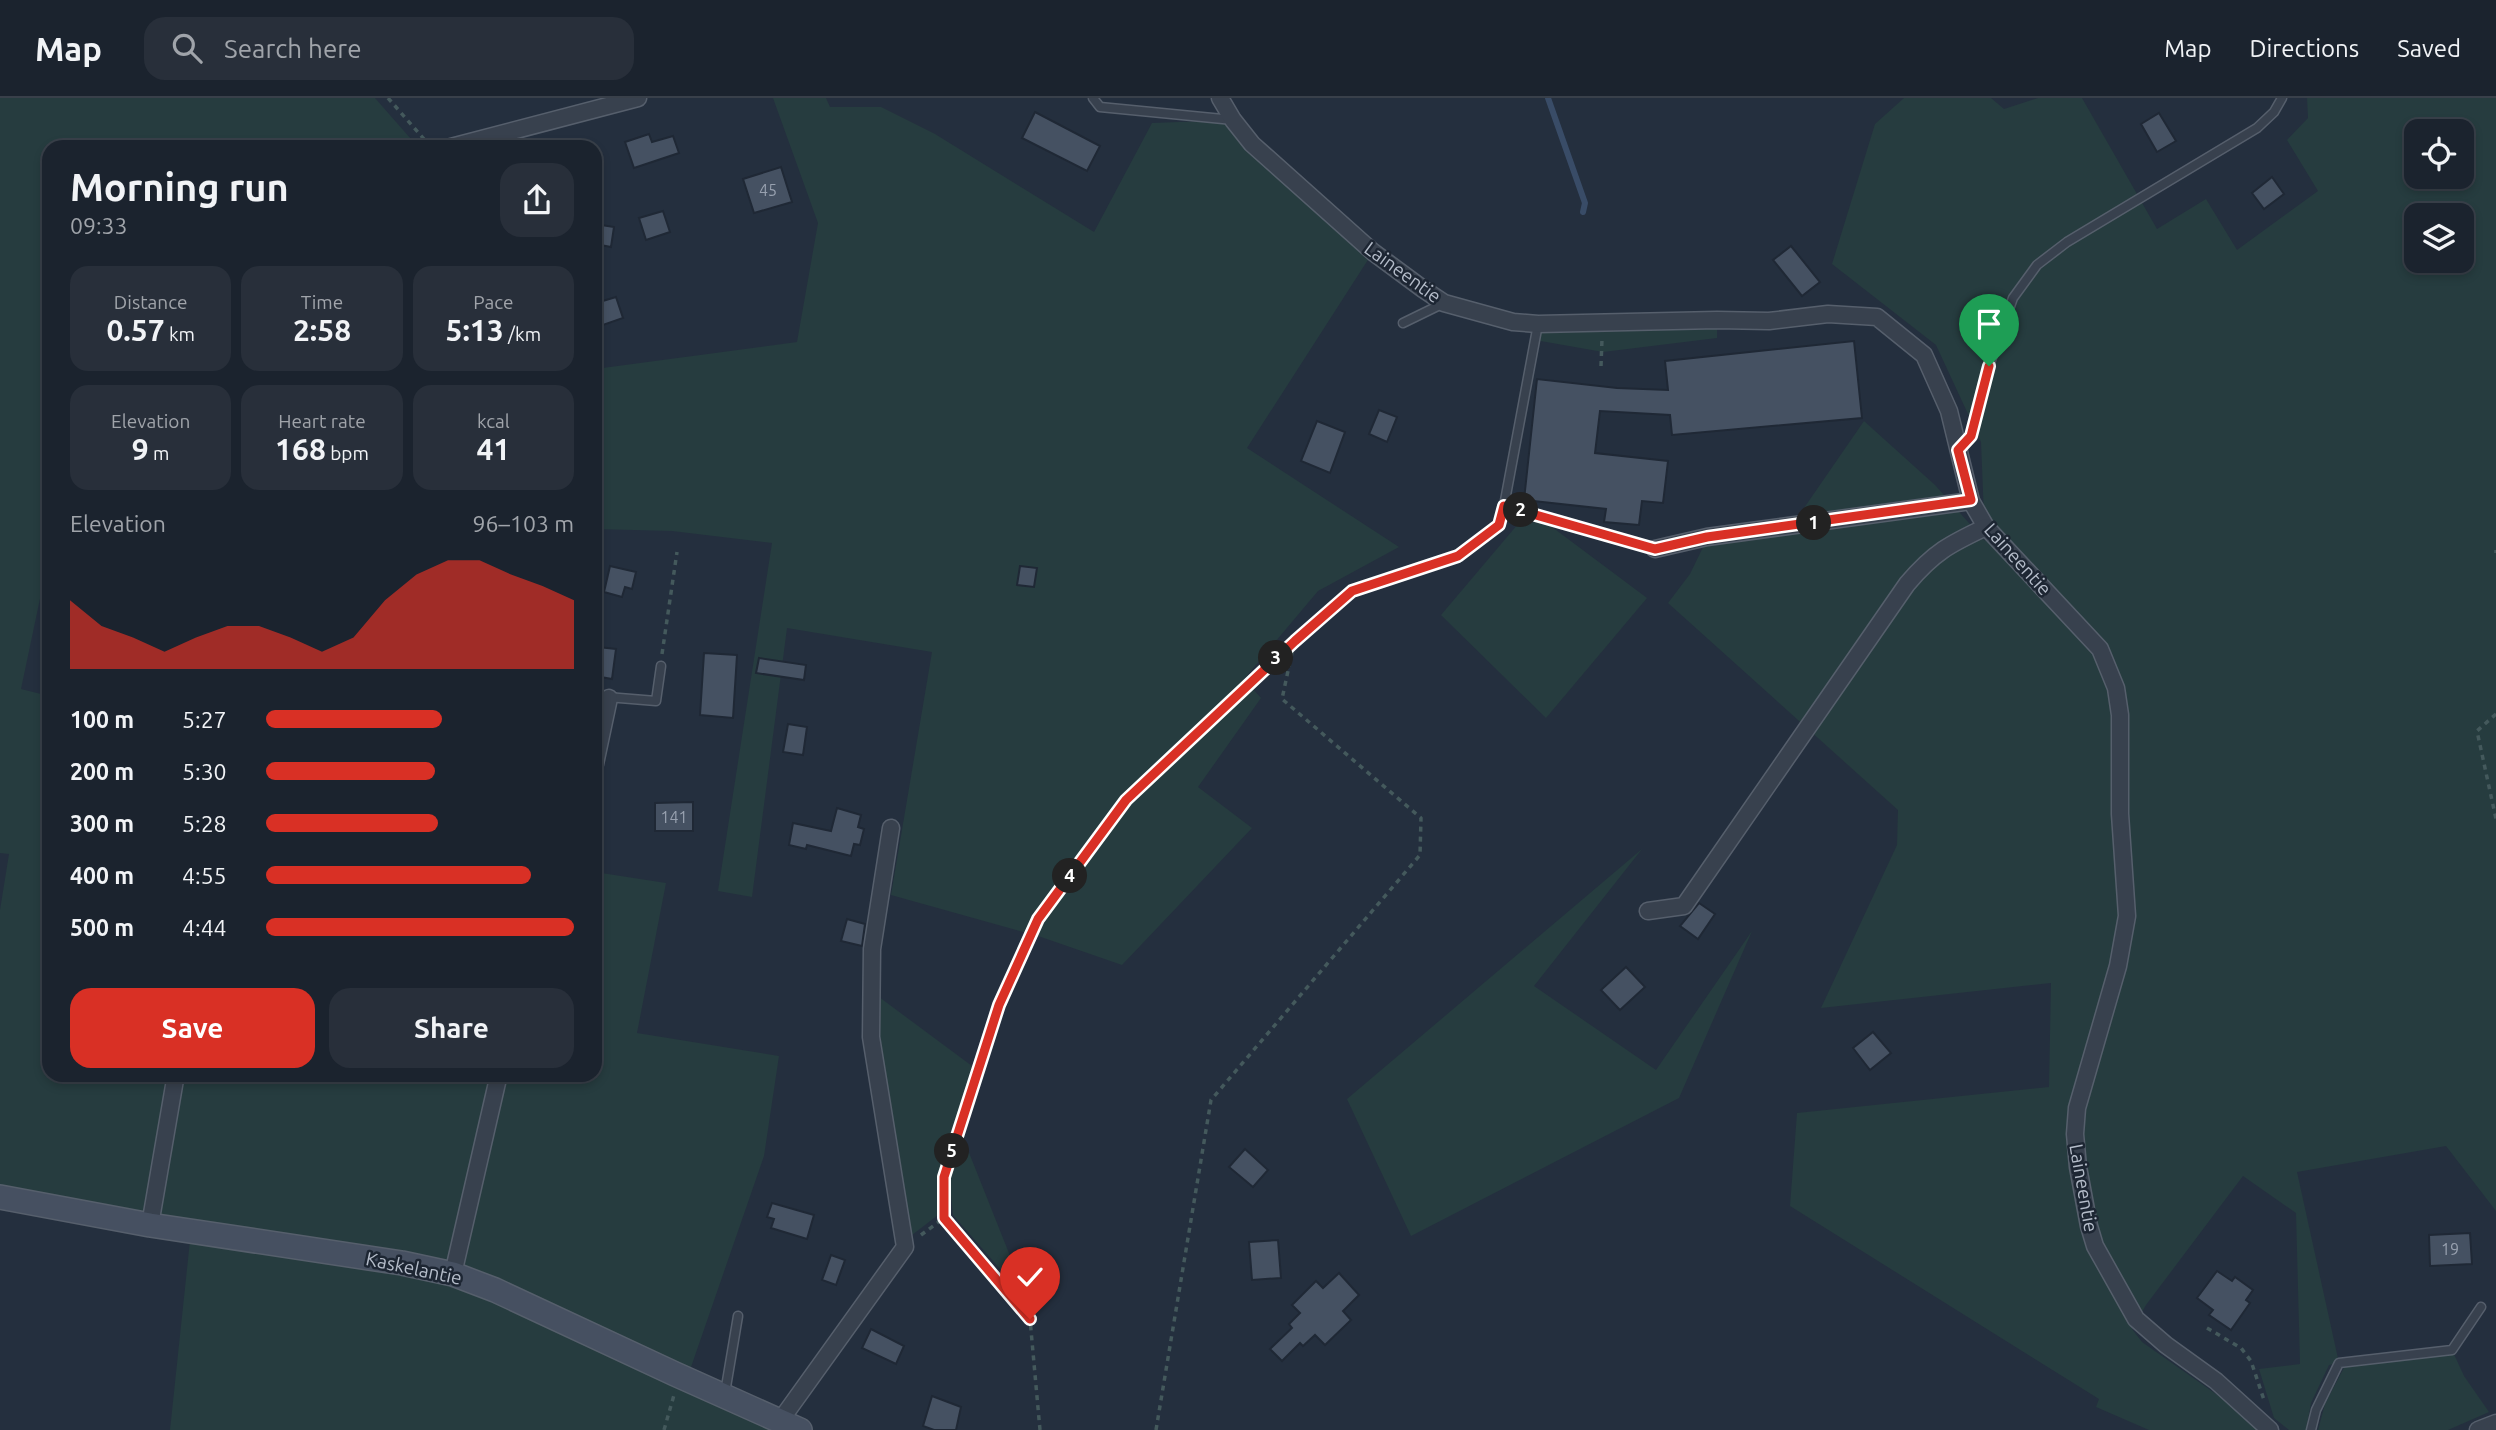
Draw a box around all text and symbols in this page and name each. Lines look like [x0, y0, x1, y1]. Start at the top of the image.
search box [144, 17, 634, 80]
icon: search [168, 29, 206, 67]
text: Map [35, 30, 102, 67]
text: Search here [224, 34, 362, 63]
text: Map [2164, 35, 2211, 62]
text: Directions [2249, 35, 2359, 62]
text: Saved [2397, 35, 2461, 62]
map controls [2404, 119, 2474, 273]
button: locate [2404, 119, 2474, 189]
button: share [500, 163, 574, 237]
text: Morning run [70, 166, 289, 208]
house number: 45 [759, 181, 777, 199]
button: layers [2404, 203, 2474, 273]
text: 09:33 [70, 213, 128, 238]
street label: Laineentie [1360, 237, 1446, 307]
text: Distance [114, 291, 187, 313]
text: Time [301, 291, 343, 313]
text: Pace [473, 291, 513, 313]
pin [1959, 294, 2019, 366]
icon: arrive [1970, 305, 2008, 343]
text: 0.57 [106, 313, 165, 347]
text: 2:58 [293, 313, 351, 347]
text: 5:13 [446, 313, 504, 347]
text: km [165, 323, 195, 345]
text: /km [504, 323, 541, 345]
text: Elevation [111, 410, 190, 432]
text: Heart rate [278, 410, 366, 432]
text: kcal [477, 410, 510, 432]
text: 9 [132, 432, 149, 466]
text: 168 [275, 432, 326, 466]
text: 41 [476, 432, 510, 466]
text: m [149, 442, 170, 464]
text: bpm [326, 442, 369, 464]
pin: 2 [1504, 492, 1538, 528]
text: 2 [1515, 498, 1526, 520]
pin: 1 [1797, 506, 1832, 540]
text: Elevation [70, 511, 166, 536]
text: 96–103 m [473, 511, 574, 536]
text: 1 [1808, 511, 1819, 533]
street label: Laineentie [1980, 518, 2056, 600]
pin: 3 [1258, 640, 1294, 676]
text: 3 [1270, 646, 1281, 668]
text: 100 m [70, 707, 134, 732]
text: 5:27 [182, 707, 227, 732]
text: 200 m [70, 759, 134, 784]
text: 5:30 [182, 759, 227, 784]
house number: 141 [660, 808, 688, 826]
text: 300 m [70, 811, 134, 836]
text: 5:28 [182, 811, 227, 836]
pin: 4 [1052, 858, 1088, 894]
text: 400 m [70, 863, 134, 888]
text: 4:55 [182, 863, 227, 888]
text: 4 [1064, 864, 1075, 886]
text: 500 m [70, 915, 134, 940]
text: 4:44 [182, 915, 227, 940]
button: Save [70, 988, 315, 1068]
button: Share [329, 988, 574, 1068]
pin: 5 [934, 1134, 970, 1168]
text: 5 [946, 1139, 957, 1161]
street label: Laineentie [2065, 1142, 2103, 1234]
house number: 19 [2441, 1240, 2459, 1258]
street label: Kaskelantie [364, 1247, 464, 1289]
pin [1000, 1247, 1060, 1319]
icon: check [1011, 1258, 1049, 1296]

